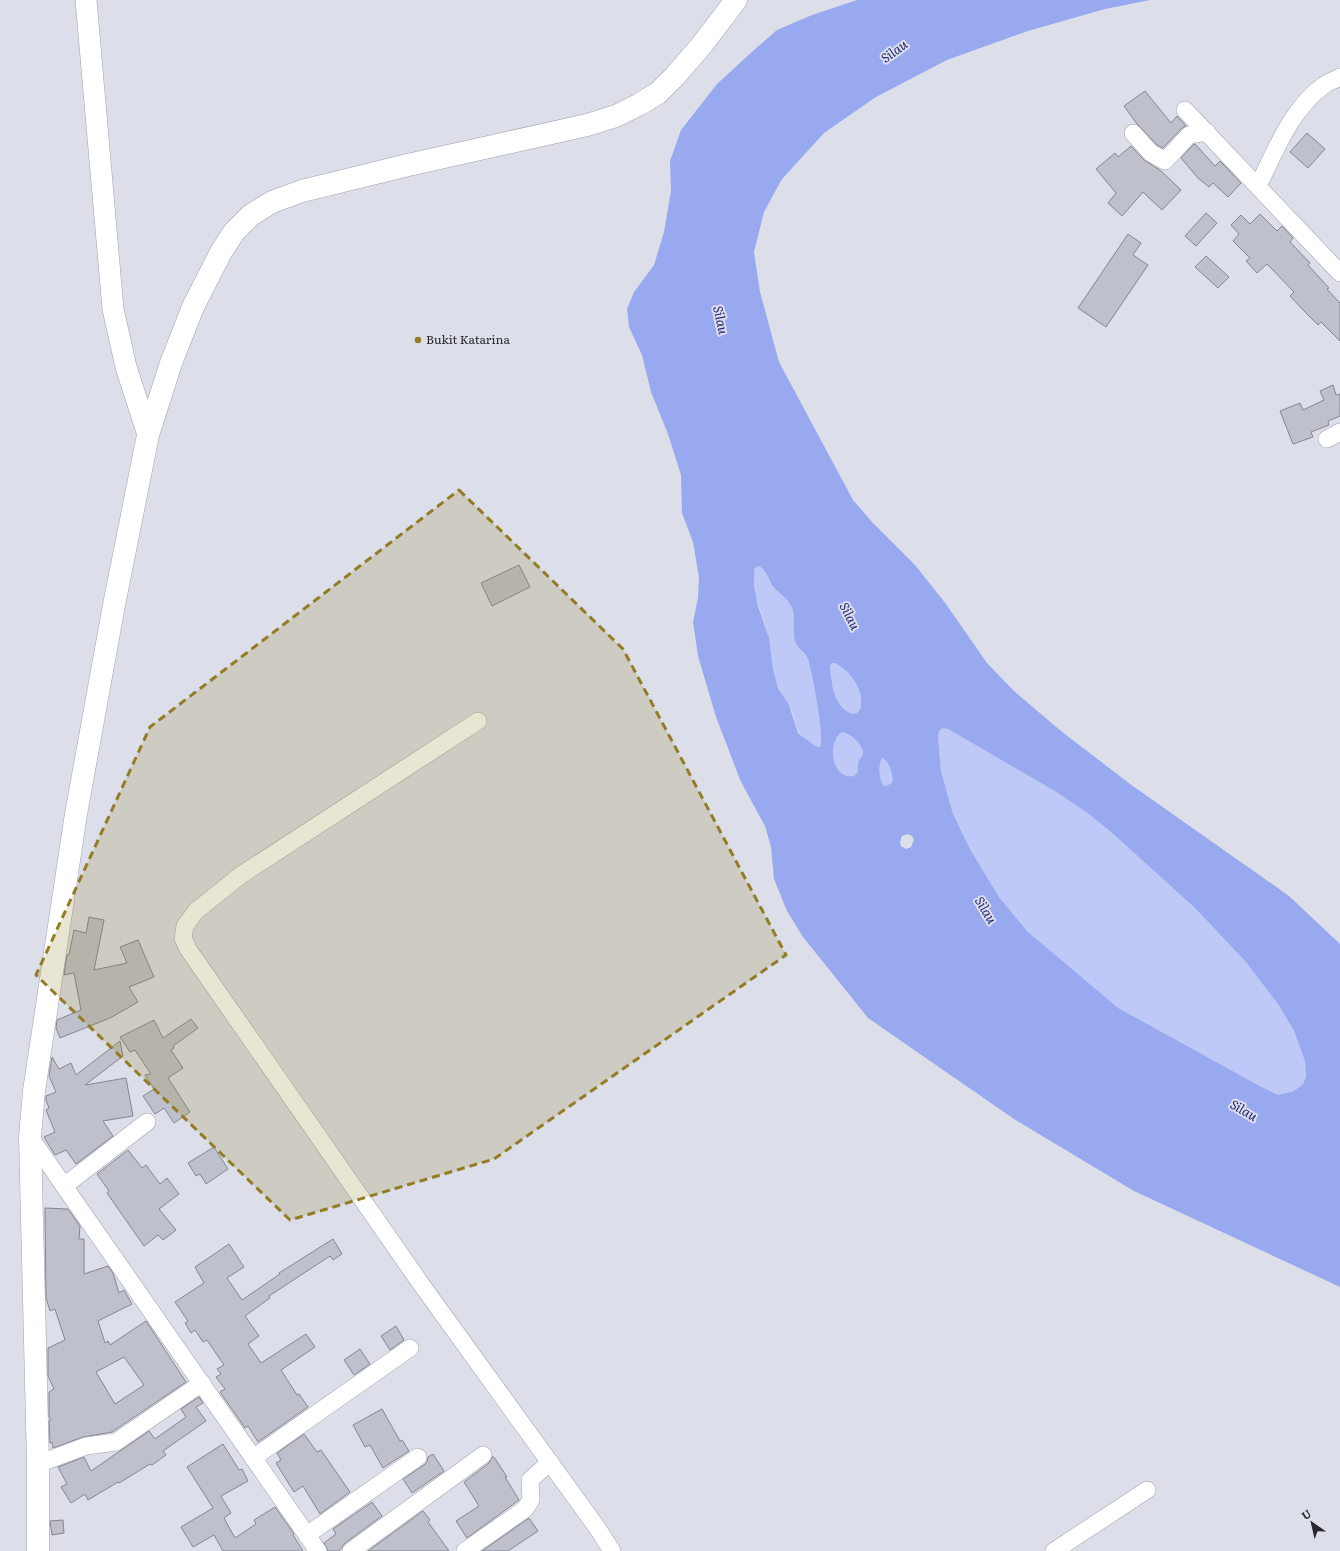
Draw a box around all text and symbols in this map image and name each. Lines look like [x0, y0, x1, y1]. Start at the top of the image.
water label: Silau [876, 34, 911, 67]
water label: Silau [709, 304, 734, 336]
place label: Bukit Katarina [426, 330, 510, 348]
marker: Bukit Katarina [413, 335, 423, 345]
water label: Silau [835, 599, 866, 633]
water label: Silau [971, 893, 1002, 927]
water label: Silau [1227, 1094, 1262, 1125]
north arrow [1292, 1503, 1332, 1543]
text: U [1298, 1505, 1314, 1523]

